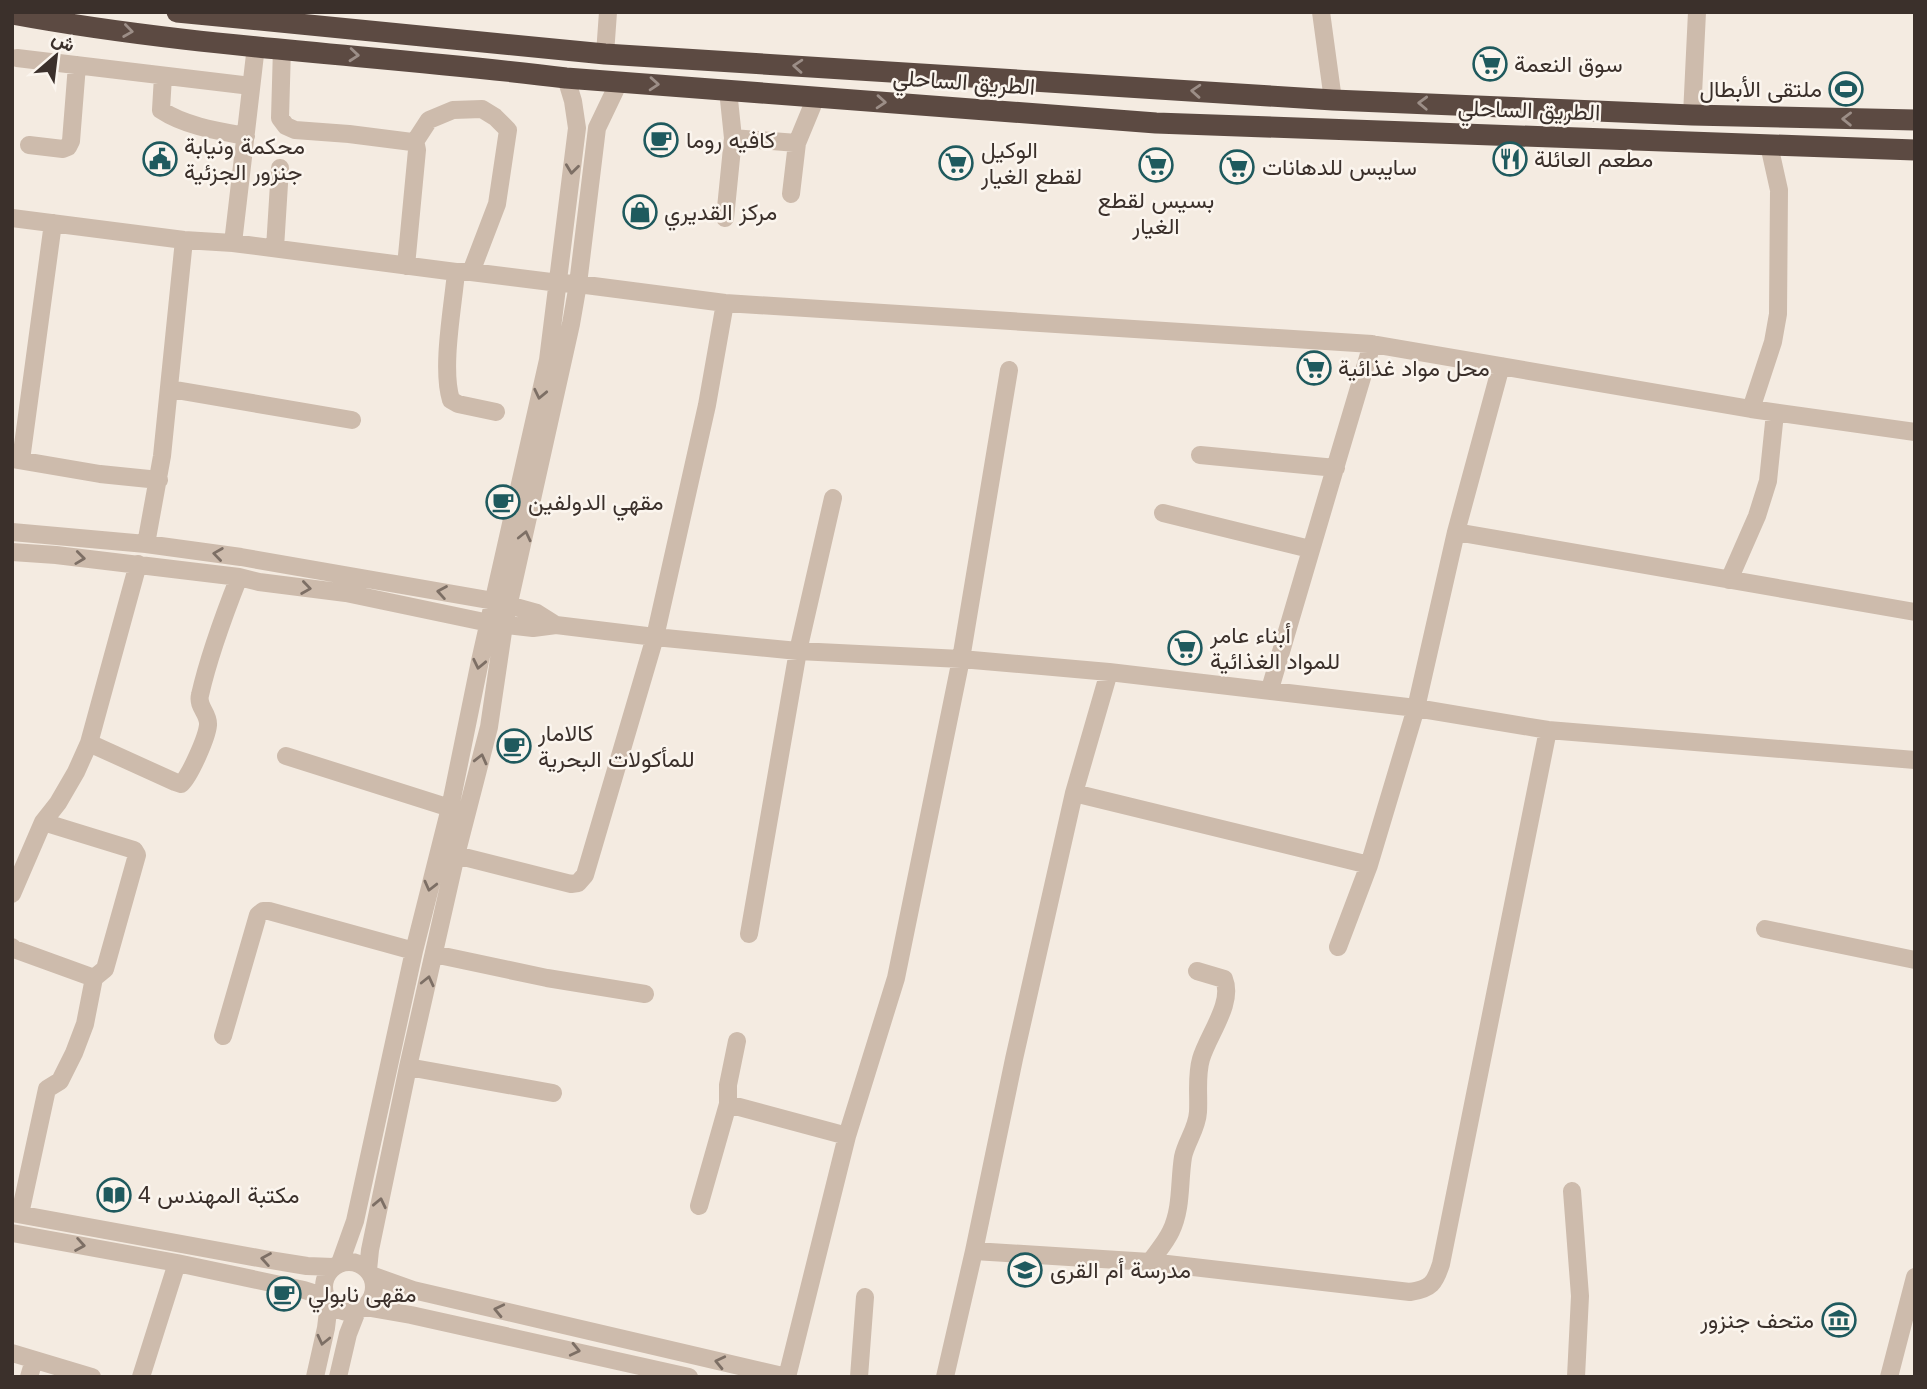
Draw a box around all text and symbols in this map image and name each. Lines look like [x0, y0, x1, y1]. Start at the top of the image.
north arrow [21, 21, 91, 91]
one-way arrow [122, 24, 134, 39]
text: ش [48, 27, 79, 57]
supermarket icon: سوق النعمة [1471, 45, 1509, 83]
one-way arrow [349, 47, 360, 62]
place label: سوق النعمة [1514, 51, 1623, 79]
one-way arrow [792, 59, 803, 74]
street label: الطريق الساحلي [891, 64, 1036, 106]
sports icon: ملتقى الأبطال [1827, 70, 1865, 108]
one-way arrow [649, 76, 660, 91]
place label: ملتقى الأبطال [1699, 76, 1822, 104]
one-way arrow [1190, 84, 1201, 99]
one-way arrow [876, 94, 887, 109]
street label: الطريق الساحلي [1457, 95, 1601, 131]
one-way arrow [1418, 96, 1429, 111]
one-way arrow [1841, 111, 1852, 126]
cafe icon: كافيه روما [642, 121, 680, 159]
place label: كافيه روما [686, 127, 775, 155]
place label: محكمة ونيابة جنزور الجزئية [184, 133, 305, 187]
place label: الوكيل لقطع الغيار [980, 137, 1082, 192]
public building icon: محكمة ونيابة جنزور الجزئية [141, 140, 179, 178]
restaurant icon: مطعم العائلة [1491, 140, 1529, 178]
supermarket icon: الوكيل لقطع الغيار [937, 144, 975, 182]
supermarket icon: بسيس لقطع الغيار [1137, 146, 1175, 184]
place label: مطعم العائلة [1534, 146, 1653, 174]
supermarket icon: سايبس للدهانات [1218, 148, 1256, 186]
place label: سايبس للدهانات [1262, 154, 1417, 181]
one-way arrow [564, 163, 579, 175]
place label: بسيس لقطع الغيار [1098, 187, 1214, 241]
shop icon: مركز القديري [621, 193, 659, 231]
place label: مركز القديري [664, 199, 777, 231]
supermarket icon: محل مواد غذائية [1295, 349, 1333, 387]
place label: محل مواد غذائية [1338, 355, 1490, 383]
one-way arrow [534, 388, 549, 400]
cafe icon: مقهي الدولفين [484, 483, 522, 521]
place label: مقهي الدولفين [528, 489, 664, 521]
one-way arrow [516, 530, 531, 542]
one-way arrow [212, 547, 224, 562]
one-way arrow [74, 550, 86, 565]
one-way arrow [300, 580, 311, 595]
one-way arrow [436, 585, 448, 600]
place label: أبناء عامر للمواد الغذائية [1209, 622, 1340, 676]
supermarket icon: أبناء عامر للمواد الغذائية [1166, 629, 1204, 667]
one-way arrow [473, 658, 488, 670]
place label: كالامار للمأكولات البحرية [537, 720, 695, 774]
cafe icon: كالامار للمأكولات البحرية [495, 727, 533, 765]
one-way arrow [473, 753, 487, 765]
one-way arrow [424, 880, 438, 892]
one-way arrow [420, 975, 434, 987]
library icon: مكتبة المهندس 4 [95, 1176, 133, 1214]
place label: مكتبة المهندس 4 [138, 1182, 300, 1210]
one-way arrow [372, 1197, 387, 1209]
one-way arrow [74, 1237, 85, 1252]
school or university icon: مدرسة أم القرى [1006, 1251, 1044, 1289]
one-way arrow [260, 1252, 272, 1267]
place label: مدرسة أم القرى [1050, 1257, 1191, 1285]
cafe icon: مقهى نابولي [265, 1275, 303, 1313]
place label: مقهى نابولي [308, 1281, 417, 1313]
museum icon: متحف جنزور [1820, 1301, 1858, 1339]
one-way arrow [493, 1304, 505, 1318]
place label: متحف جنزور [1699, 1307, 1814, 1335]
one-way arrow [317, 1334, 331, 1346]
one-way arrow [569, 1342, 581, 1357]
one-way arrow [714, 1356, 726, 1370]

